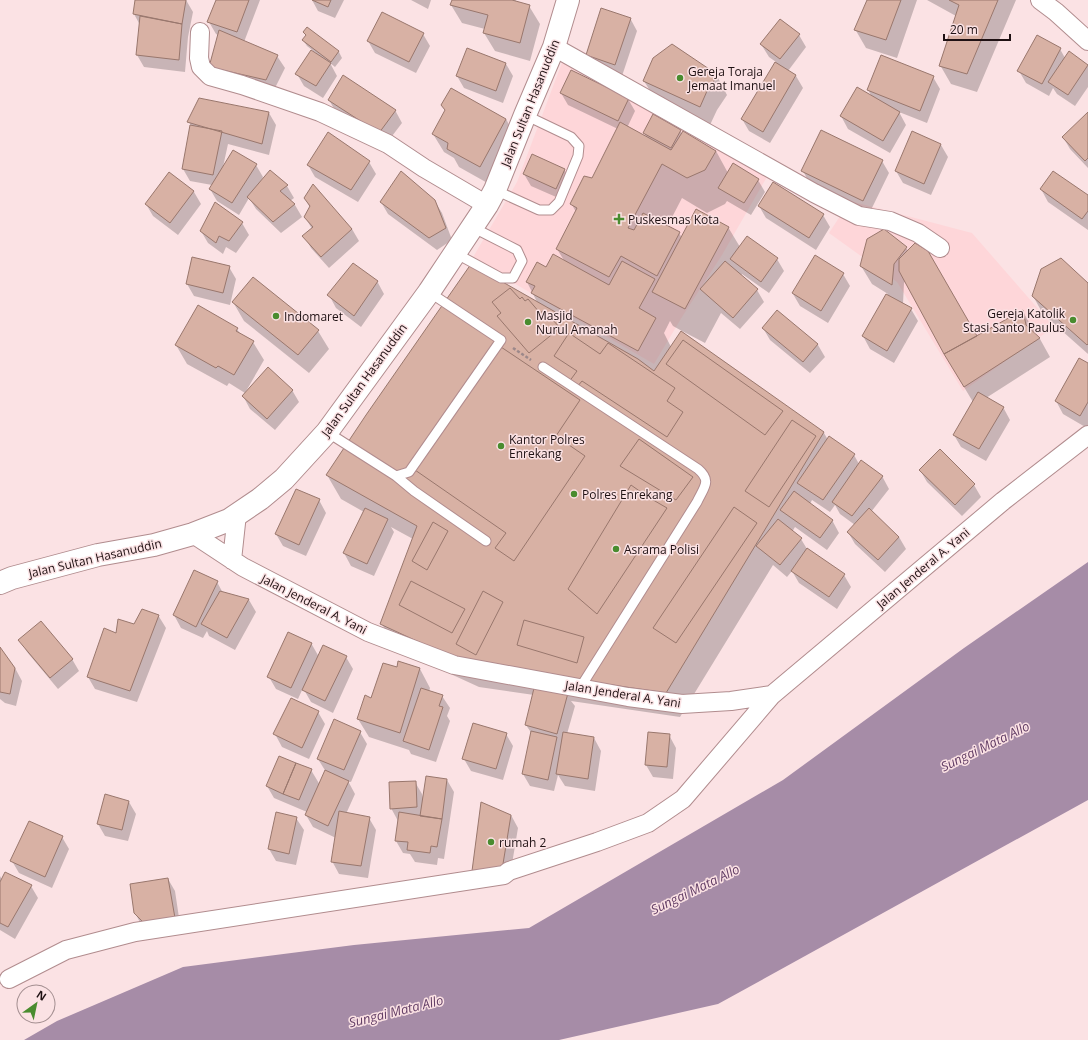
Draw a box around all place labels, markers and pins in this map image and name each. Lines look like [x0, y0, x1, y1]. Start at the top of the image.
place label: Gereja Toraja Jemaat Imanuel [687, 63, 775, 94]
marker: Gereja Toraja Jemaat Imanuel [675, 73, 685, 83]
place label: Puskesmas Kota [628, 211, 719, 228]
marker: Puskesmas Kota [613, 213, 625, 225]
place label: Gereja Katolik Stasi Santo Paulus [963, 305, 1066, 336]
place label: Masjid Nurul Amanah [536, 307, 618, 338]
place label: Indomaret [284, 308, 343, 325]
marker: Indomaret [271, 311, 281, 321]
marker: Gereja Katolik Stasi Santo Paulus [1068, 315, 1078, 325]
marker: Masjid Nurul Amanah [523, 317, 533, 327]
place label: Kantor Polres Enrekang [509, 431, 585, 462]
marker: Kantor Polres Enrekang [496, 441, 506, 451]
place label: Polres Enrekang [582, 486, 673, 503]
marker: Polres Enrekang [569, 489, 579, 499]
place label: Asrama Polisi [624, 541, 699, 558]
marker: Asrama Polisi [611, 544, 621, 554]
place label: rumah 2 [499, 834, 547, 851]
marker: rumah 2 [486, 837, 496, 847]

